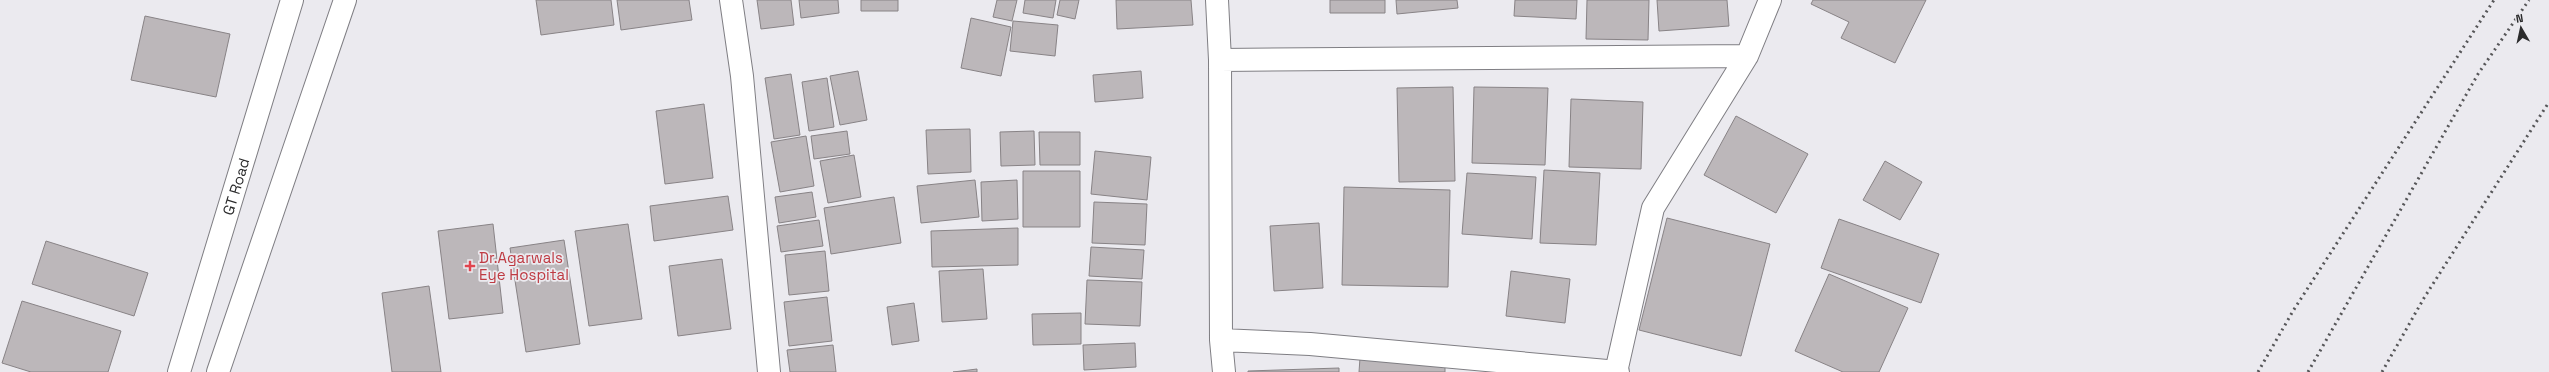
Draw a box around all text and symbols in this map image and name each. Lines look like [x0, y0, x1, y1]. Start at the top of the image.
north arrow [2501, 8, 2541, 48]
text: N [2515, 11, 2524, 26]
street label: GT Road [218, 156, 253, 217]
place label: Dr.Agarwals Eye Hospital [479, 248, 569, 284]
marker: Dr.Agarwals Eye Hospital [464, 260, 476, 272]

